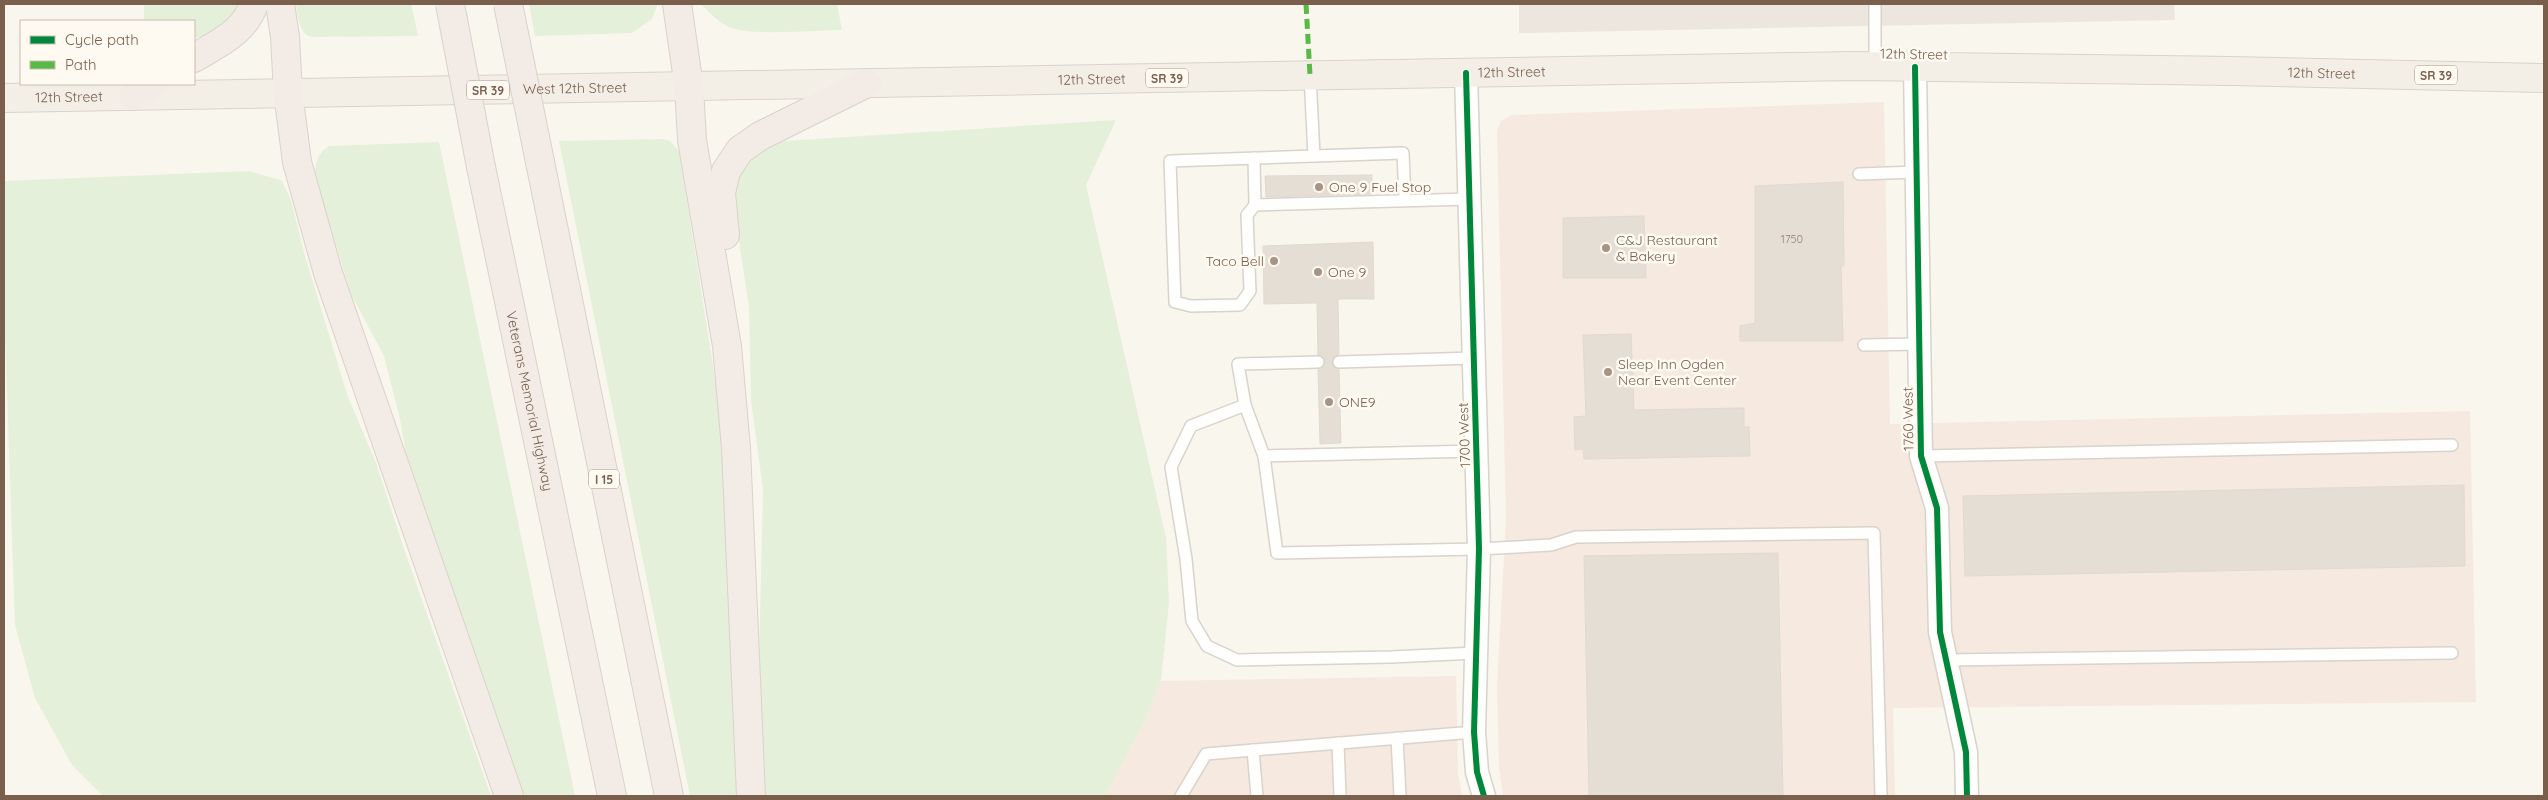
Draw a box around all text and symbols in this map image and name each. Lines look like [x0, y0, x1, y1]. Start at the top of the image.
legend [20, 20, 195, 85]
text: Cycle path [65, 30, 139, 49]
street label: 12th Street [1880, 44, 1948, 64]
text: Path [65, 55, 97, 74]
street label: 12th Street [1478, 62, 1546, 82]
street label: 12th Street [2288, 63, 2356, 83]
road number: SR 39 [2415, 66, 2457, 84]
road number: SR 39 [1146, 68, 1188, 88]
street label: 12th Street [1058, 70, 1126, 89]
street label: West 12th Street [523, 78, 627, 98]
road number: SR 39 [467, 80, 509, 100]
street label: 12th Street [35, 87, 103, 106]
place label: One 9 Fuel Stop [1329, 178, 1431, 196]
marker: One 9 Fuel Stop [1313, 181, 1325, 193]
place label: C&J Restaurant & Bakery [1616, 231, 1718, 265]
house number: 1750 [1781, 232, 1803, 246]
marker: C&J Restaurant & Bakery [1600, 242, 1612, 254]
place label: Taco Bell [1205, 252, 1264, 270]
marker: Taco Bell [1268, 255, 1280, 267]
place label: One 9 [1328, 263, 1367, 281]
marker: One 9 [1312, 266, 1324, 278]
street label: Veterans Memorial Highway [502, 309, 557, 493]
place label: Sleep Inn Ogden Near Event Center [1618, 355, 1737, 389]
marker: Sleep Inn Ogden Near Event Center [1602, 366, 1614, 378]
street label: 1760 West [1898, 387, 1918, 451]
place label: ONE9 [1339, 393, 1376, 411]
marker: ONE9 [1323, 396, 1335, 408]
street label: 1700 West [1454, 402, 1474, 468]
road number: I 15 [589, 469, 619, 488]

